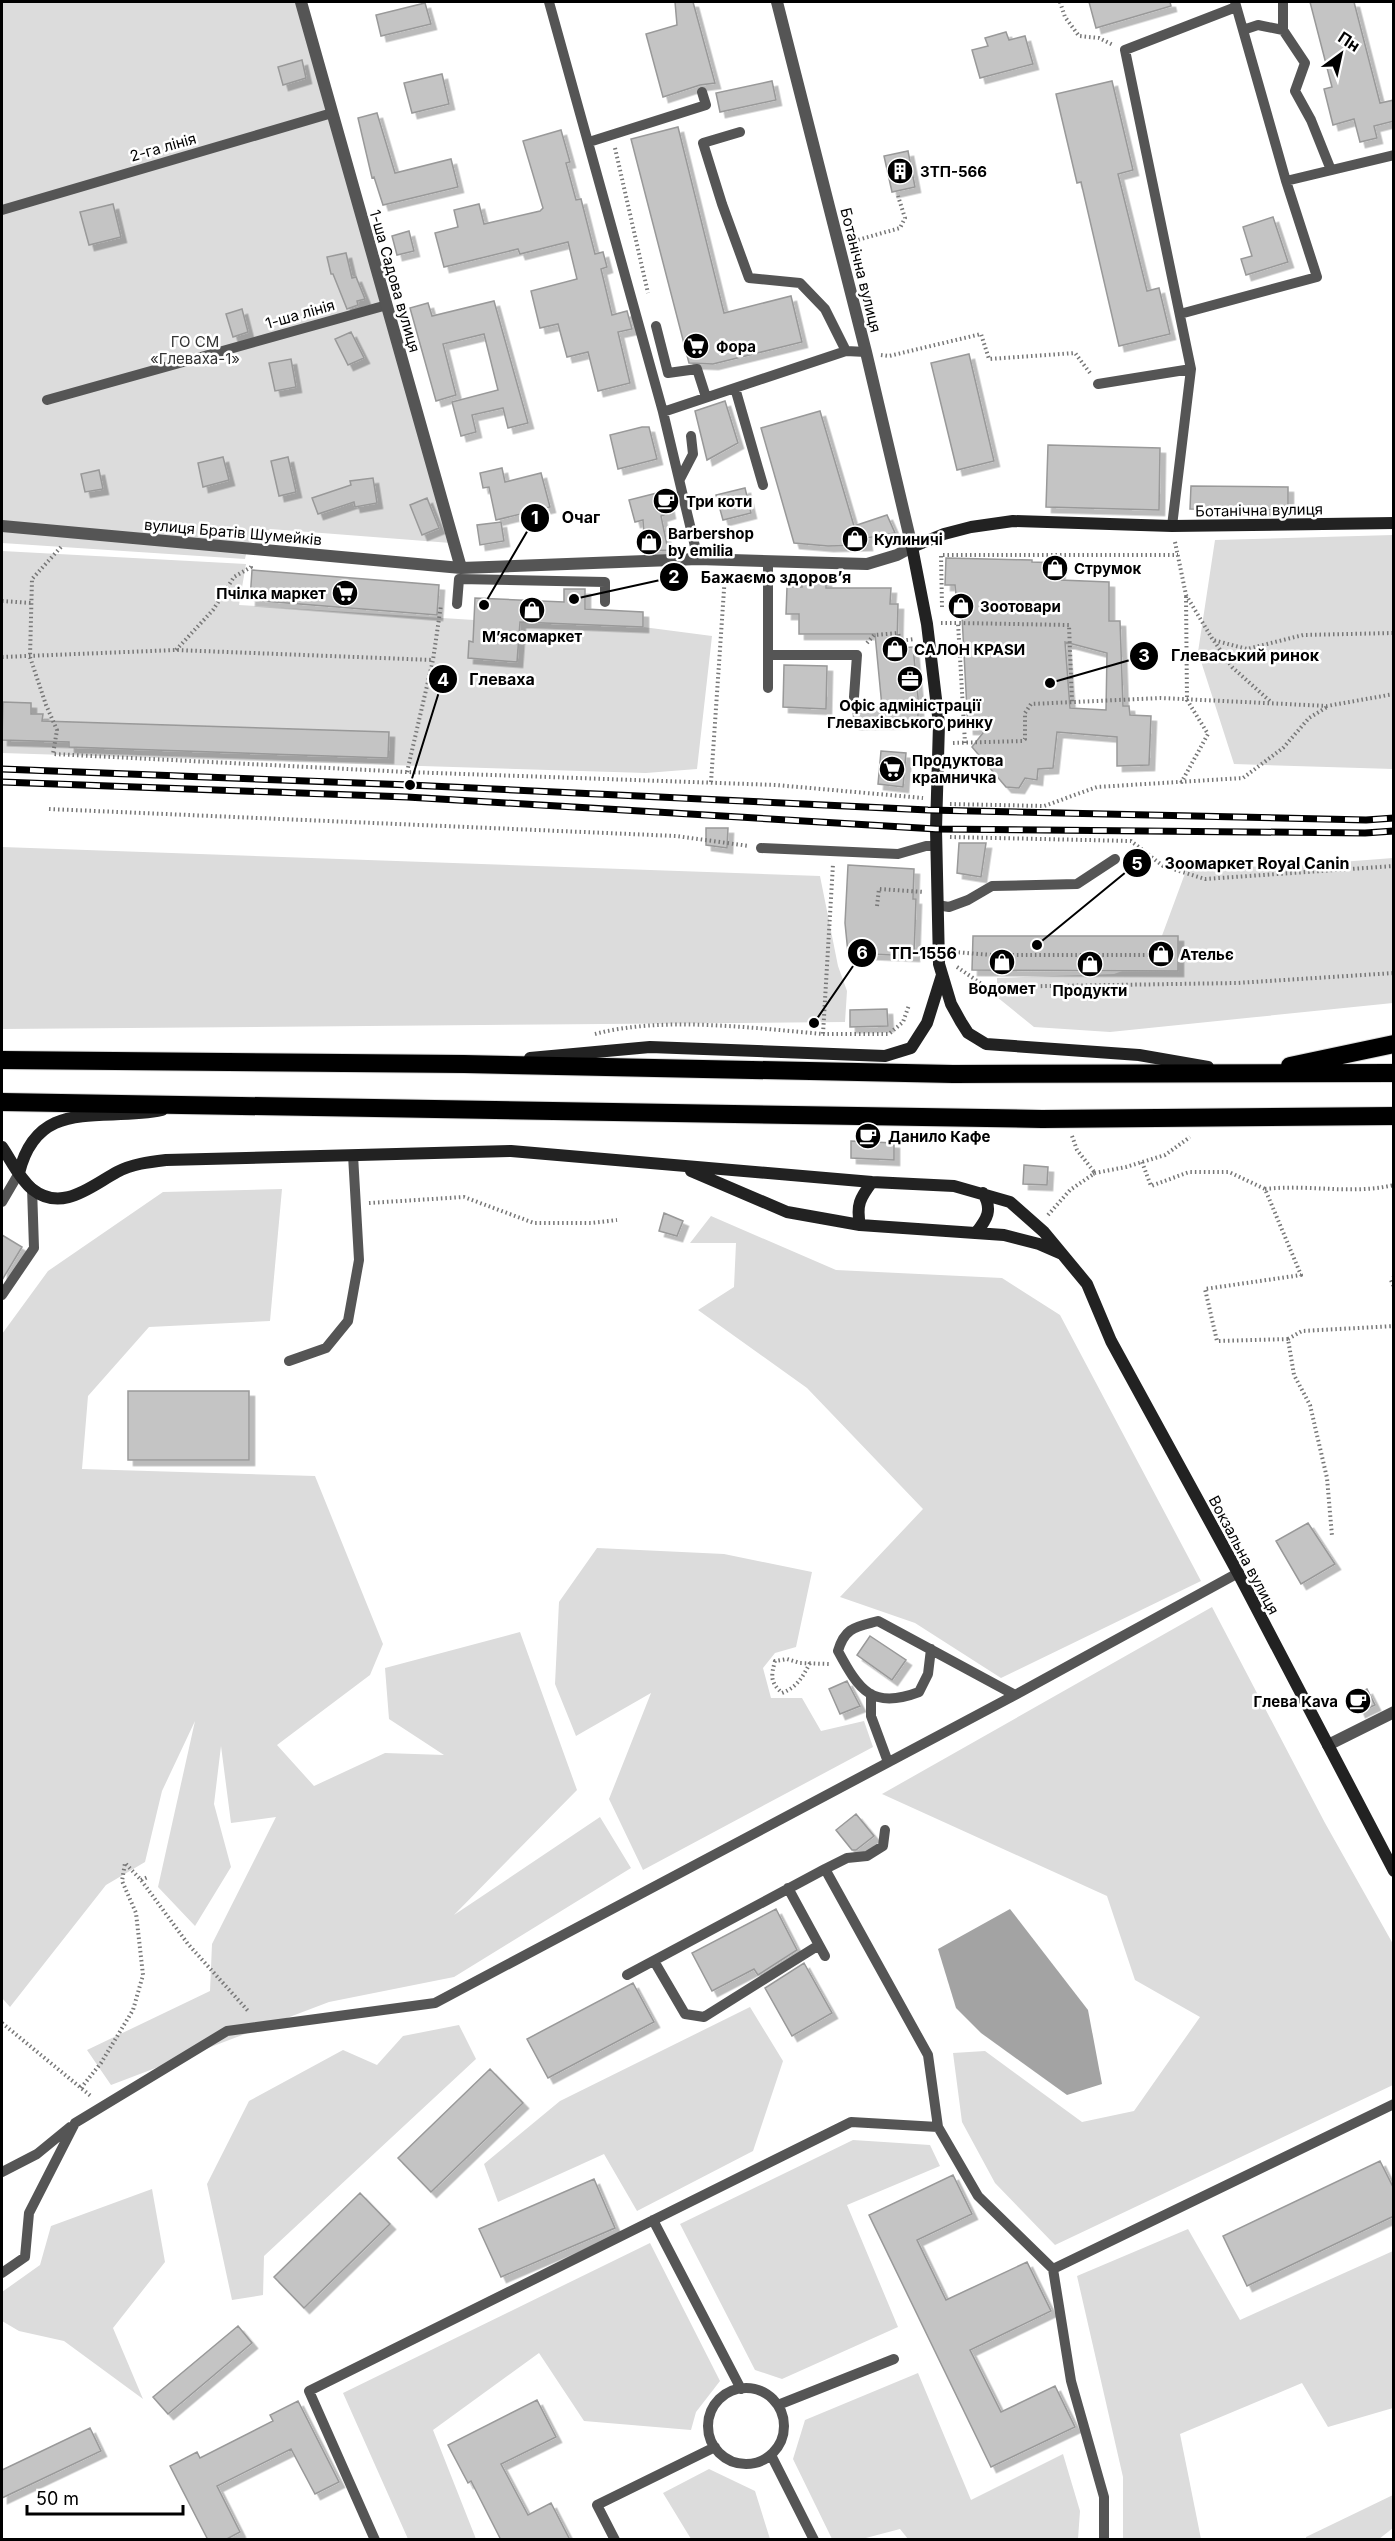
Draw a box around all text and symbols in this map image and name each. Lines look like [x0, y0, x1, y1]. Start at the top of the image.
north arrow [1311, 24, 1371, 84]
text: Пн [1335, 27, 1364, 56]
street label: 2-га лінія [128, 128, 198, 166]
building icon: ЗТП-566 [885, 156, 915, 186]
place label: ЗТП-566 [920, 162, 987, 181]
street label: Ботанічна вулиця [836, 206, 886, 334]
street label: 1-ша Садова вулиця [365, 207, 425, 355]
street label: 1-ша лінія [263, 295, 337, 333]
supermarket icon: Фора [681, 331, 711, 361]
park label: ГО СМ «Глеваха-1» [150, 332, 240, 368]
place label: Фора [716, 337, 756, 356]
cafe icon: Три коти [651, 486, 681, 516]
place label: Три коти [686, 492, 752, 511]
street label: Ботанічна вулиця [1195, 499, 1323, 521]
callout: Очаг [520, 501, 612, 535]
text: 1 [531, 507, 539, 528]
text: Очаг [562, 507, 600, 527]
street label: вулиця Братів Шумейків [143, 515, 323, 549]
place label: Barbershop by emilia [668, 524, 754, 560]
shop icon: Кулиничі [840, 524, 870, 554]
shop icon: Barbershop by emilia [634, 527, 664, 557]
place label: Кулиничі [874, 530, 943, 549]
shop icon: Струмок [1040, 553, 1070, 583]
place label: Струмок [1074, 559, 1141, 578]
callout: Бажаємо здоровʼя [659, 560, 863, 594]
text: 2 [668, 566, 680, 587]
text: Бажаємо здоровʼя [701, 567, 851, 587]
supermarket icon: Пчілка маркет [330, 578, 360, 608]
place label: Пчілка маркет [216, 584, 326, 603]
shop icon: Зоотовари [946, 591, 976, 621]
shop icon: Мʼясомаркет [517, 595, 547, 625]
place label: Зоотовари [980, 597, 1061, 616]
place label: Мʼясомаркет [482, 627, 582, 646]
shop icon: САЛОН КРАSИ [880, 634, 910, 664]
callout: Глеваський ринок [1129, 639, 1331, 673]
place label: САЛОН КРАSИ [914, 640, 1025, 659]
text: 3 [1138, 645, 1150, 666]
text: Глеваський ринок [1171, 645, 1320, 665]
callout: Глеваха [428, 662, 547, 696]
office icon: Офіс адміністрації Глевахівського ринку [895, 664, 925, 694]
text: 4 [437, 669, 449, 690]
text: Глеваха [469, 669, 535, 689]
place label: Офіс адміністрації Глевахівського ринку [827, 696, 993, 732]
place label: Продуктова крамничка [912, 751, 1004, 787]
supermarket icon: Продуктова крамничка [877, 754, 907, 784]
callout: Зоомаркет Royal Canin [1122, 846, 1361, 880]
text: 5 [1131, 853, 1143, 874]
text: Зоомаркет Royal Canin [1165, 853, 1349, 873]
callout: ТП-1556 [847, 936, 969, 970]
shop icon: Ательє [1146, 939, 1176, 969]
text: 6 [856, 942, 868, 963]
text: ТП-1556 [889, 943, 957, 963]
place label: Ательє [1180, 945, 1234, 964]
shop icon: Водомет [987, 947, 1017, 977]
shop icon: Продукти [1075, 949, 1105, 979]
place label: Водомет [968, 979, 1036, 998]
place label: Продукти [1053, 981, 1127, 1000]
cafe icon: Данило Кафе [853, 1121, 883, 1151]
place label: Данило Кафе [888, 1127, 991, 1146]
street label: Вокзальна вулиця [1205, 1492, 1283, 1618]
cafe icon: Глева Kava [1343, 1686, 1373, 1716]
place label: Глева Kava [1254, 1692, 1338, 1711]
scale bar [27, 2478, 183, 2516]
text: 50 m [36, 2488, 79, 2509]

